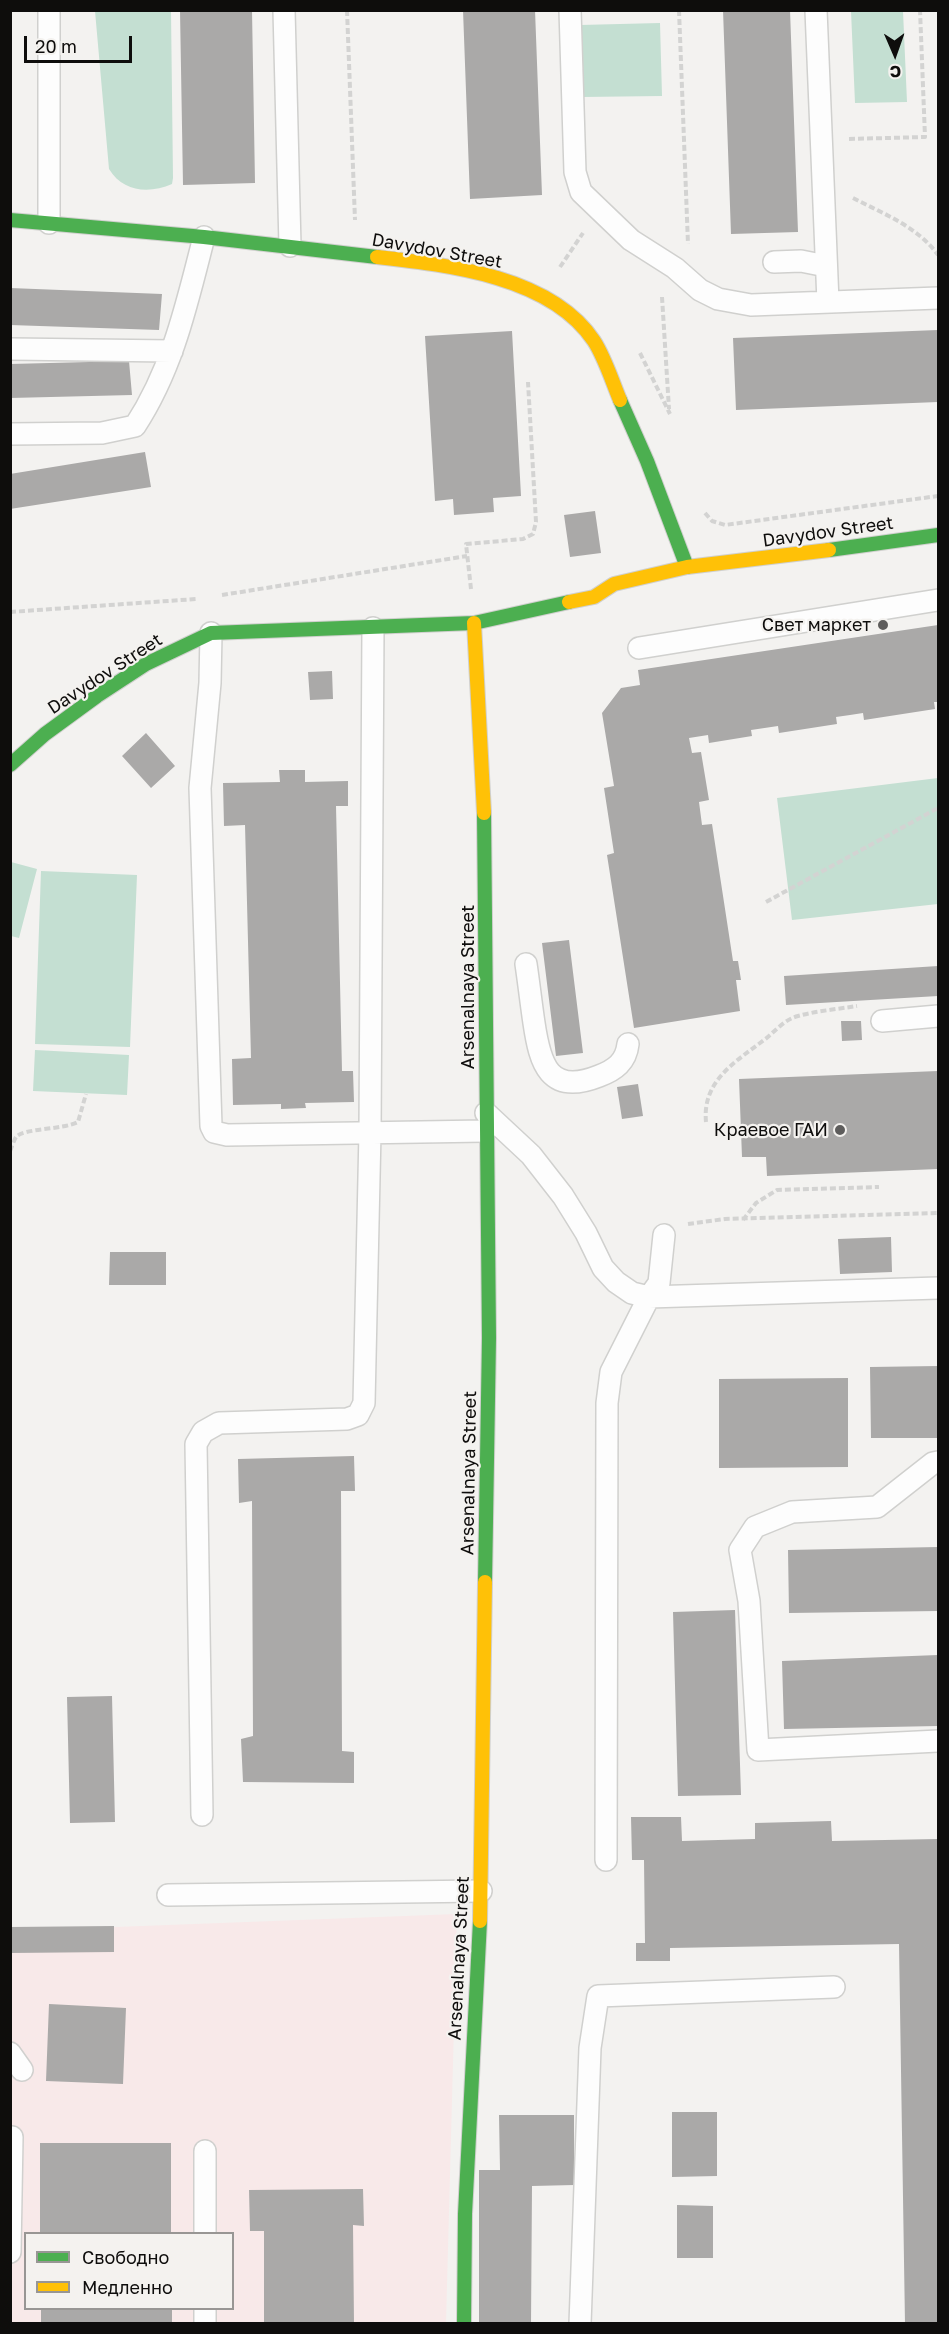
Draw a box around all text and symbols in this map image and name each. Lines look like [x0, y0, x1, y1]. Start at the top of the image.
scale bar [27, 24, 135, 62]
north arrow [865, 24, 925, 84]
text: 20 m [35, 35, 77, 57]
text: С [890, 62, 902, 82]
street label: Davydov Street [370, 229, 504, 273]
street label: Davydov Street [761, 512, 895, 552]
place label: Свет маркет [762, 614, 871, 636]
marker: Свет маркет [876, 618, 890, 632]
street label: Davydov Street [44, 629, 166, 719]
street label: Arsenalnaya Street [457, 905, 479, 1069]
place label: Краевое ГАИ [714, 1119, 828, 1141]
marker: Краевое ГАИ [833, 1123, 847, 1137]
street label: Arsenalnaya Street [457, 1391, 481, 1555]
street label: Arsenalnaya Street [444, 1875, 474, 2041]
legend [24, 2232, 234, 2310]
text: Свободно [82, 2246, 169, 2268]
text: Медленно [82, 2276, 173, 2298]

